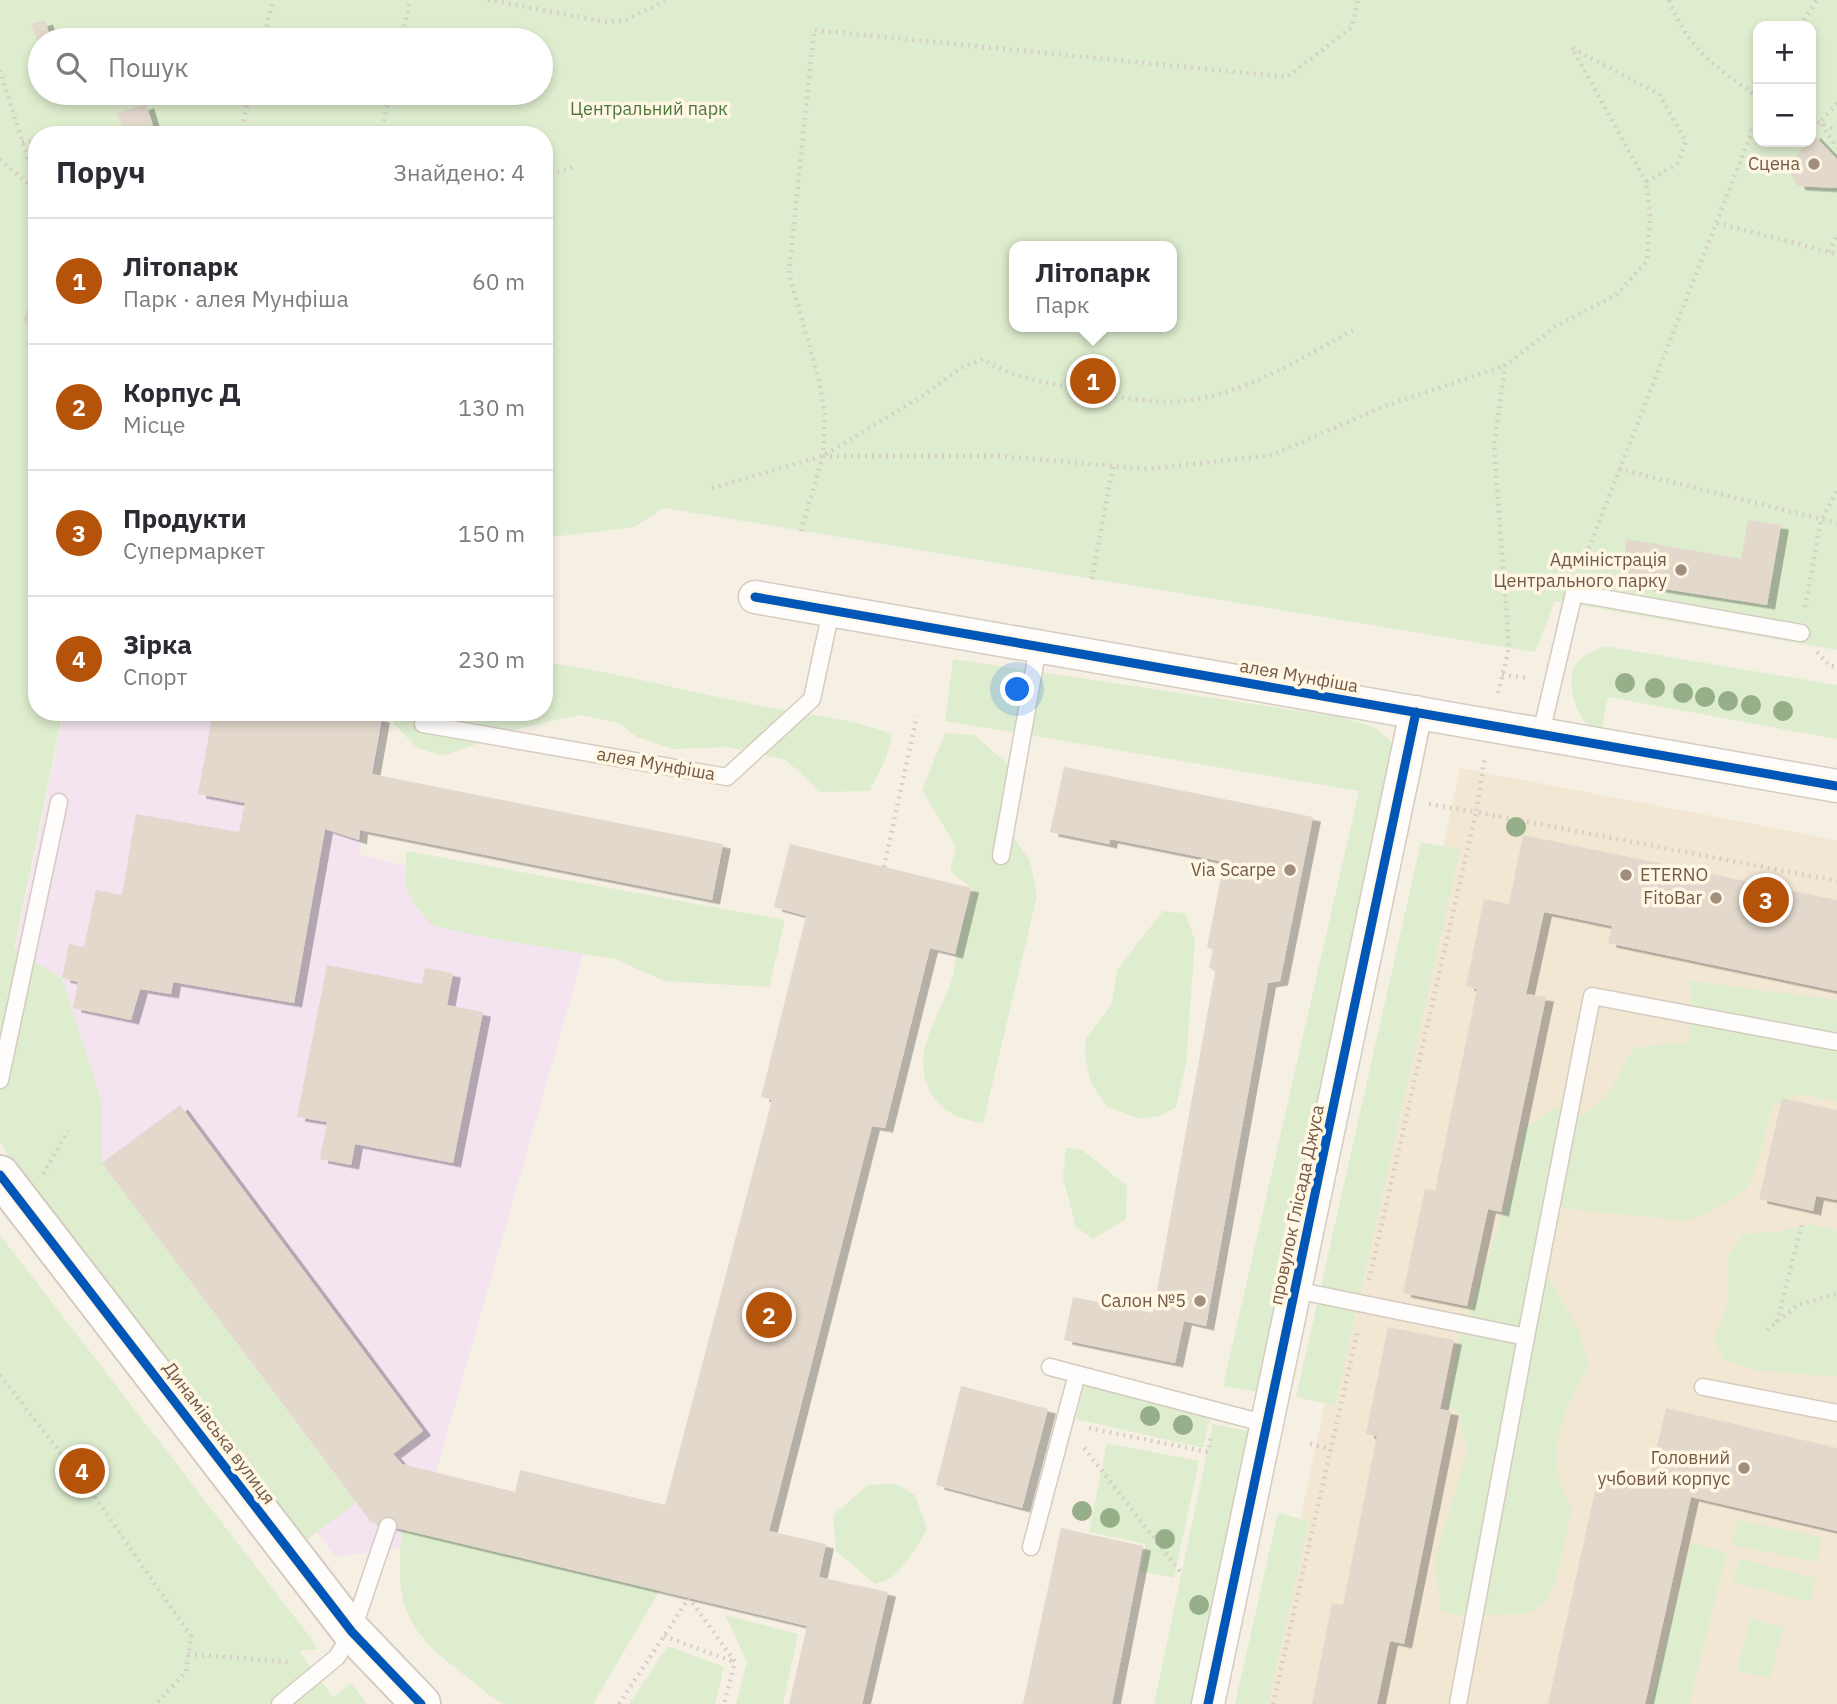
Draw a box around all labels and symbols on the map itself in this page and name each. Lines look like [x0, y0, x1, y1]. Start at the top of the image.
park label: Центральний парк [570, 97, 728, 120]
place label: Сцена [1748, 152, 1800, 175]
marker: Сцена [1806, 156, 1822, 172]
pin: 1 [1070, 355, 1116, 407]
place label: Адміністрація Центрального парку [1493, 548, 1667, 592]
marker: Адміністрація Центрального парку [1673, 562, 1689, 578]
street label: алея Мунфіша [1238, 654, 1360, 697]
your location [1000, 672, 1034, 706]
street label: алея Мунфіша [595, 742, 717, 785]
place label: Via Scarpe [1191, 858, 1276, 881]
marker: Via Scarpe [1282, 862, 1298, 878]
place label: ETERNO [1640, 863, 1708, 886]
marker: ETERNO [1618, 867, 1634, 883]
pin: 3 [1743, 874, 1789, 926]
place label: FitoBar [1643, 886, 1702, 909]
marker: FitoBar [1708, 890, 1724, 906]
street label: провулок Глісада Джуса [1264, 1102, 1329, 1307]
pin: 2 [746, 1289, 792, 1341]
place label: Салон №5 [1101, 1289, 1186, 1312]
marker: Салон №5 [1192, 1293, 1208, 1309]
street label: Динамівська вулиця [158, 1357, 281, 1509]
pin: 4 [59, 1445, 105, 1497]
place label: Головний учбовий корпус [1597, 1446, 1730, 1490]
marker: Головний учбовий корпус [1736, 1460, 1752, 1476]

